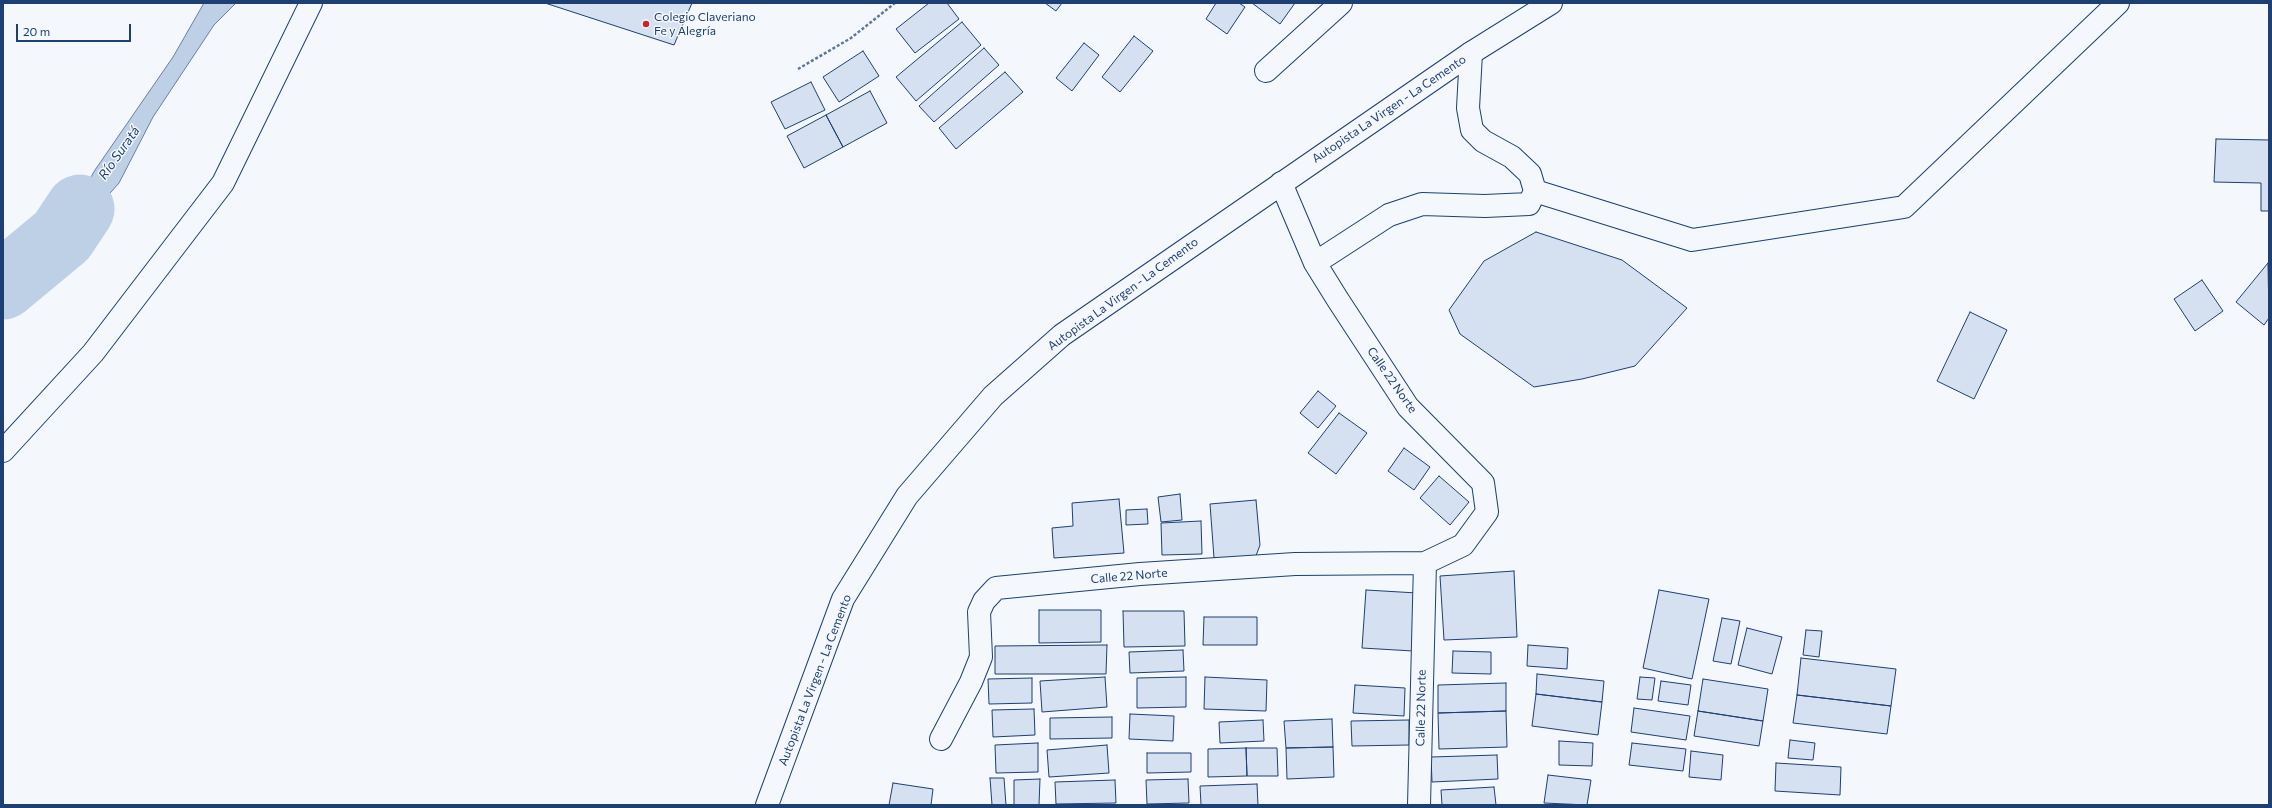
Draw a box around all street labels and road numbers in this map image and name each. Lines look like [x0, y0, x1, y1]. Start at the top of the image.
street label: Autopista La Virgen - La Cemento [1309, 52, 1469, 166]
street label: Autopista La Virgen - La Cemento [1045, 235, 1201, 353]
street label: Calle 22 Norte [1364, 344, 1420, 416]
street label: Calle 22 Norte [1090, 565, 1168, 587]
street label: Autopista La Virgen - La Cemento [776, 592, 854, 768]
street label: Calle 22 Norte [1413, 669, 1429, 747]

